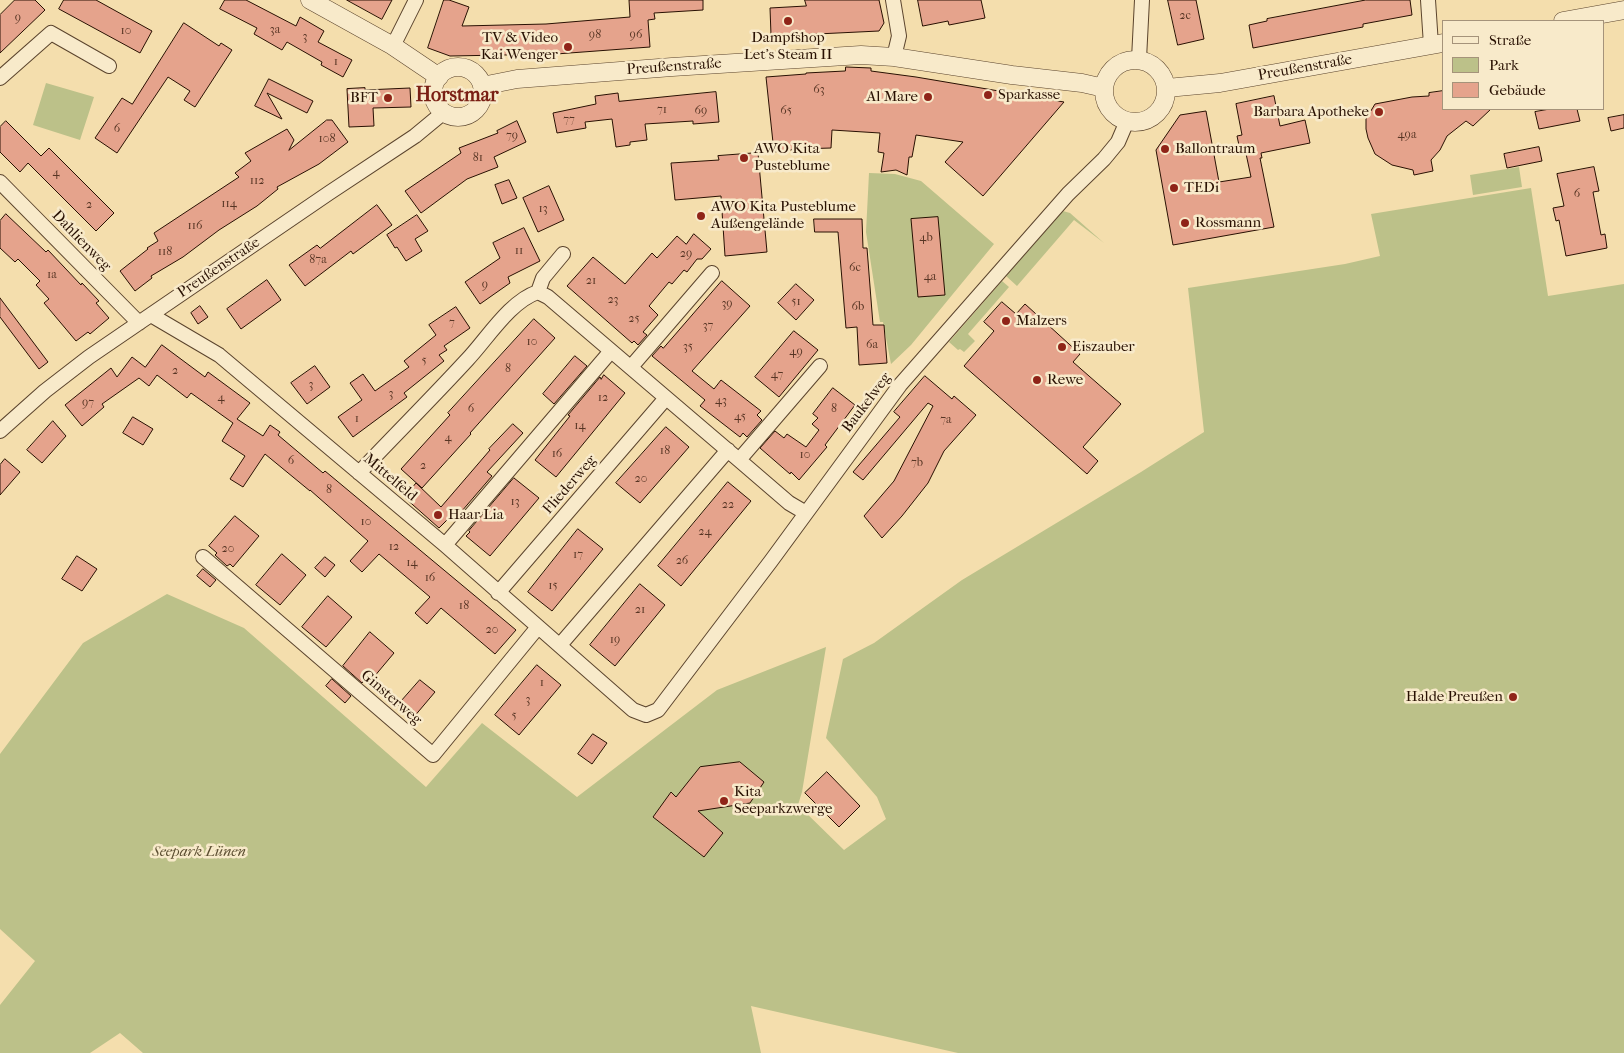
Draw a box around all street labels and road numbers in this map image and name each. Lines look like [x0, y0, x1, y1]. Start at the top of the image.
street label: Preußenstraße [1256, 51, 1354, 85]
street label: Preußenstraße [626, 55, 722, 79]
street label: Dahlienweg [48, 207, 114, 275]
street label: Preußenstraße [174, 234, 264, 302]
street label: Baukelweg [839, 370, 895, 436]
street label: Mittelfeld [359, 450, 421, 506]
street label: Fliederweg [539, 452, 601, 518]
street label: Ginsterweg [357, 667, 425, 729]

